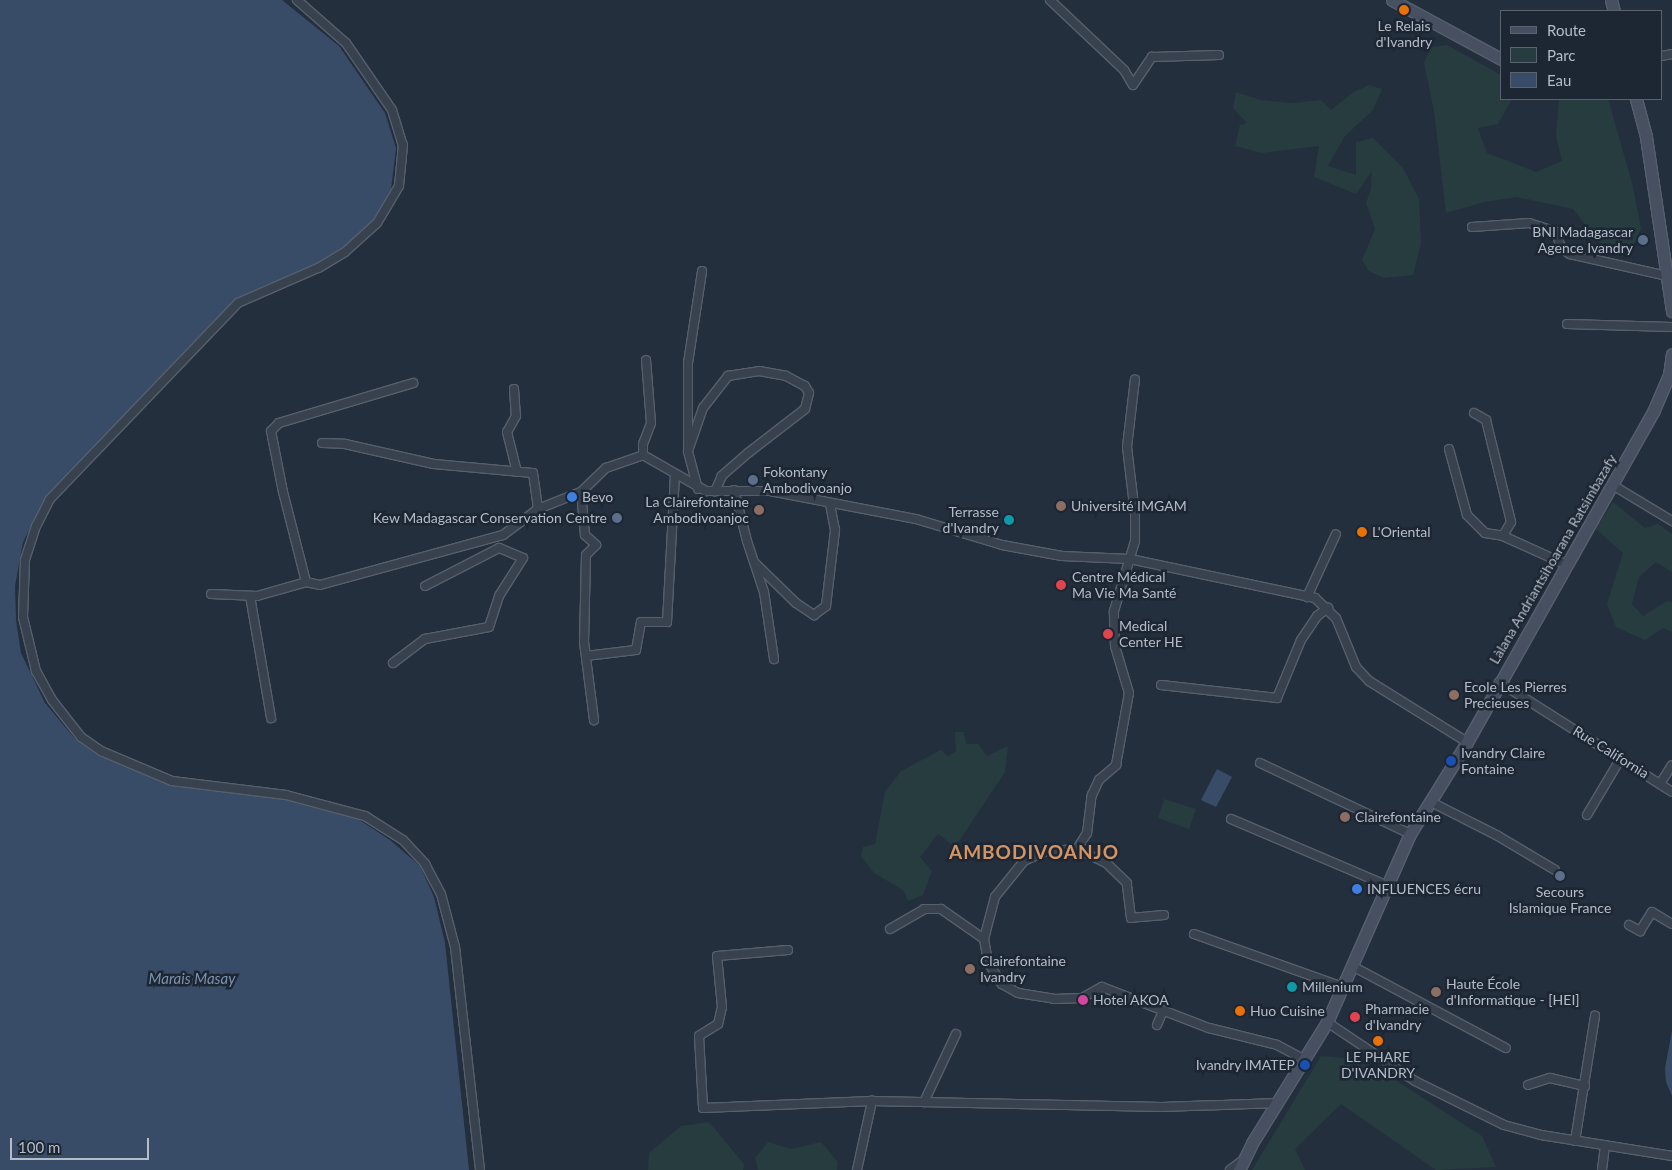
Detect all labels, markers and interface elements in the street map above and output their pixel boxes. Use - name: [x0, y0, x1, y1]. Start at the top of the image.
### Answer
- marker: Le Relais d'Ivandry: [1398, 4, 1410, 16]
- legend: [1500, 10, 1662, 100]
- place label: Le Relais d'Ivandry: [1376, 18, 1432, 50]
- text: Route: [1547, 21, 1586, 39]
- text: Parc: [1547, 46, 1576, 64]
- text: Eau: [1547, 71, 1571, 89]
- place label: BNI Madagascar Agence Ivandry: [1532, 224, 1633, 256]
- marker: BNI Madagascar Agence Ivandry: [1637, 234, 1649, 246]
- street label: Làlana Andriantsihoarana Ratsimbazafy: [1486, 451, 1620, 667]
- place label: Fokontany Ambodivoanjo: [763, 464, 852, 497]
- marker: Fokontany Ambodivoanjo: [747, 474, 759, 486]
- place label: Bevo: [582, 489, 613, 505]
- marker: Bevo: [566, 491, 578, 503]
- place label: La Clairefontaine Ambodivoanjoc: [645, 494, 749, 526]
- place label: Université IMGAM: [1071, 498, 1187, 514]
- marker: Université IMGAM: [1055, 500, 1067, 512]
- marker: La Clairefontaine Ambodivoanjoc: [753, 504, 765, 516]
- place label: Terrasse d'Ivandry: [943, 504, 999, 536]
- place label: Kew Madagascar Conservation Centre: [372, 510, 607, 526]
- marker: Kew Madagascar Conservation Centre: [611, 512, 623, 524]
- marker: Terrasse d'Ivandry: [1003, 514, 1015, 526]
- place label: L'Oriental: [1372, 524, 1431, 540]
- marker: L'Oriental: [1356, 526, 1368, 538]
- place label: Centre Médical Ma Vie Ma Santé: [1072, 569, 1177, 602]
- marker: Centre Médical Ma Vie Ma Santé: [1054, 578, 1068, 592]
- place label: Medical Center HE: [1119, 618, 1183, 650]
- marker: Medical Center HE: [1101, 627, 1115, 641]
- place label: Ecole Les Pierres Precieuses: [1464, 679, 1567, 712]
- marker: Ecole Les Pierres Precieuses: [1448, 689, 1460, 701]
- street label: Rue California: [1570, 722, 1652, 782]
- place label: Ivandry Claire Fontaine: [1461, 745, 1546, 778]
- marker: Ivandry Claire Fontaine: [1445, 755, 1457, 767]
- place label: Clairefontaine: [1355, 809, 1441, 825]
- marker: Clairefontaine: [1339, 811, 1351, 823]
- district label: AMBODIVOANJO: [947, 841, 1121, 863]
- marker: Secours Islamique France: [1554, 870, 1566, 882]
- place label: INFLUENCES écru: [1367, 881, 1481, 897]
- marker: INFLUENCES écru: [1351, 883, 1363, 895]
- place label: Secours Islamique France: [1509, 884, 1611, 916]
- place label: Clairefontaine Ivandry: [980, 953, 1066, 986]
- marker: Clairefontaine Ivandry: [964, 963, 976, 975]
- water label: Marais Masay: [149, 970, 235, 988]
- place label: Haute École d'Informatique - [HEI]: [1446, 976, 1580, 1009]
- place label: Millenium: [1302, 979, 1363, 995]
- marker: Millenium: [1286, 981, 1298, 993]
- marker: Haute École d'Informatique - [HEI]: [1430, 986, 1442, 998]
- place label: Hotel AKOA: [1093, 992, 1169, 1008]
- marker: Hotel AKOA: [1077, 994, 1089, 1006]
- place label: Pharmacie d'Ivandry: [1365, 1001, 1429, 1034]
- place label: Huo Cuisine: [1250, 1003, 1325, 1019]
- marker: Huo Cuisine: [1234, 1005, 1246, 1017]
- marker: Pharmacie d'Ivandry: [1349, 1011, 1361, 1023]
- marker: LE PHARE D'IVANDRY: [1372, 1035, 1384, 1047]
- place label: LE PHARE D'IVANDRY: [1341, 1049, 1415, 1082]
- place label: Ivandry IMATEP: [1196, 1057, 1295, 1073]
- marker: Ivandry IMATEP: [1299, 1059, 1311, 1071]
- scale bar: [12, 1128, 151, 1160]
- text: 100 m: [18, 1138, 60, 1156]

